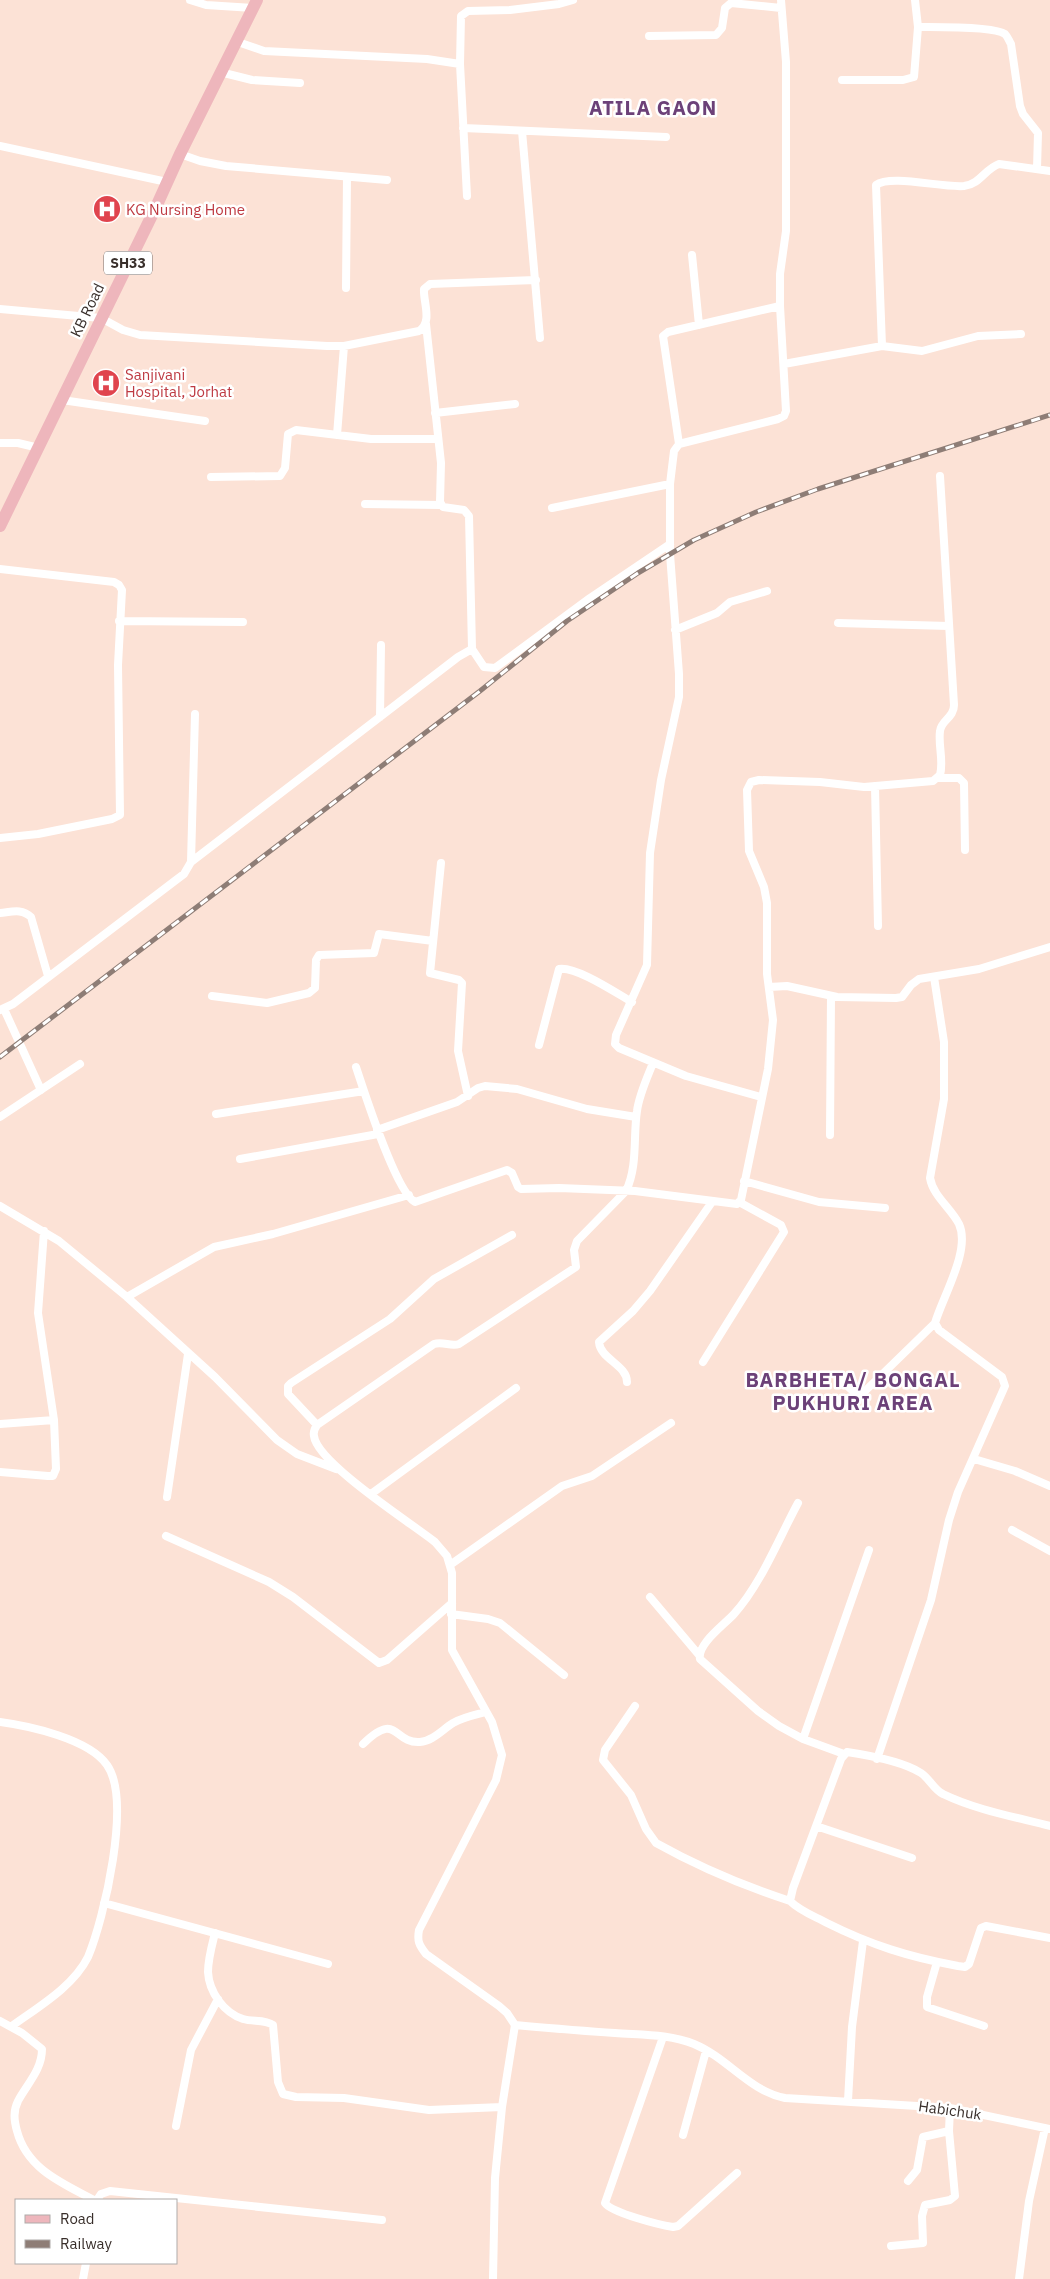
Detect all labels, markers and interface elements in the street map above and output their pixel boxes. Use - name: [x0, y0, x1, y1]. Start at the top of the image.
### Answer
- district label: ATILA GAON: [589, 94, 717, 121]
- hospital icon: KG Nursing Home: [92, 194, 122, 224]
- place label: KG Nursing Home: [126, 200, 245, 219]
- road number: SH33: [104, 252, 152, 274]
- street label: KB Road: [66, 280, 108, 340]
- place label: Sanjivani Hospital, Jorhat: [125, 365, 232, 401]
- hospital icon: Sanjivani Hospital, Jorhat: [91, 368, 121, 398]
- district label: BARBHETA/ BONGAL PUKHURI AREA: [746, 1366, 960, 1416]
- street label: Habichuk: [917, 2096, 983, 2124]
- legend: [15, 2199, 178, 2264]
- text: Road: [60, 2209, 95, 2228]
- text: Railway: [60, 2234, 113, 2253]

